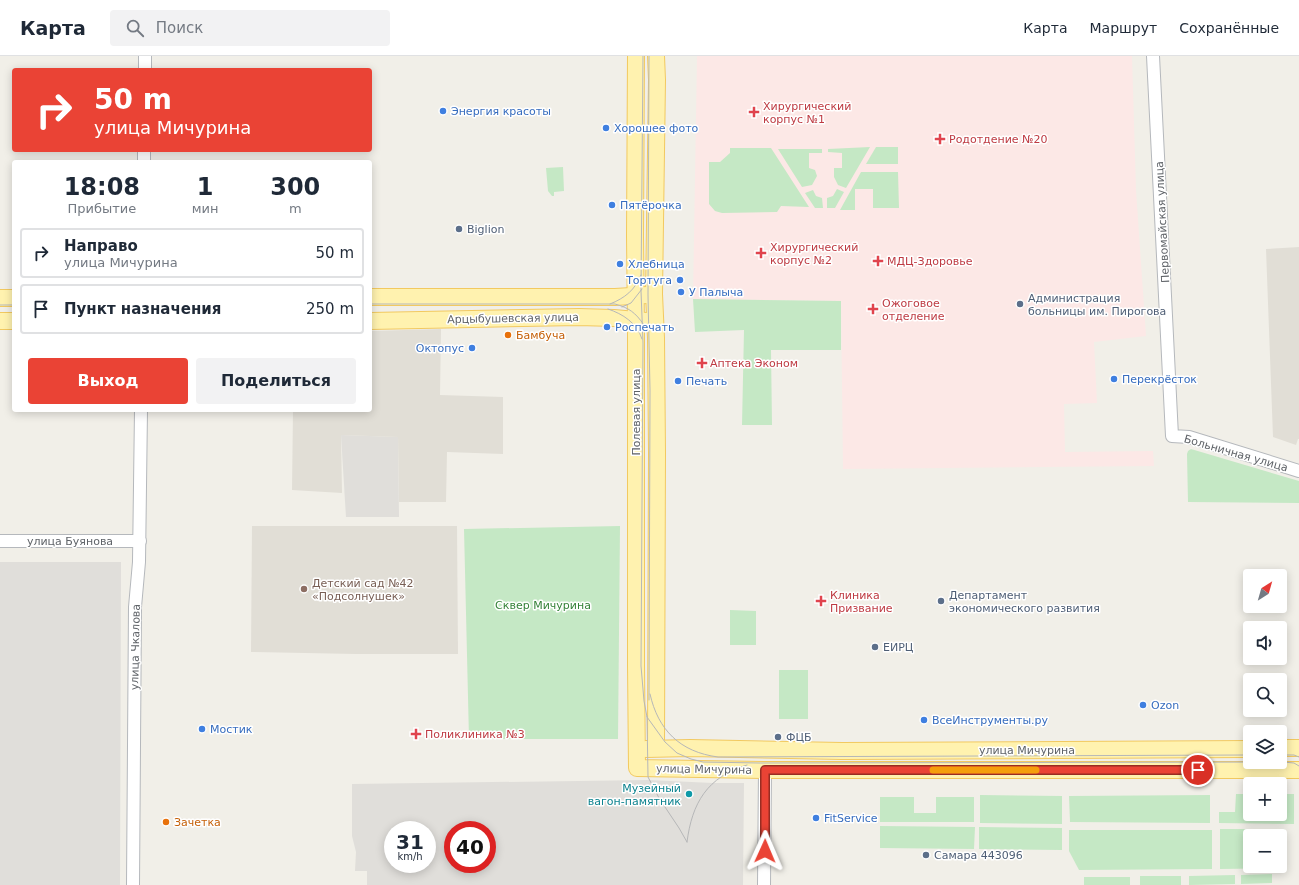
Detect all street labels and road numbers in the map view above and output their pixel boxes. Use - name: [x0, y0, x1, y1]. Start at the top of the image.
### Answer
- street label: Первомайская улица: [1153, 161, 1172, 283]
- street label: Арцыбушевская улица: [447, 311, 579, 326]
- street label: Полевая улица: [630, 368, 643, 456]
- street label: Больничная улица: [1182, 432, 1289, 475]
- street label: улица Буянова: [27, 535, 113, 548]
- street label: улица Чкалова: [128, 604, 143, 690]
- street label: улица Мичурина: [979, 744, 1075, 757]
- street label: улица Мичурина: [656, 762, 752, 777]

